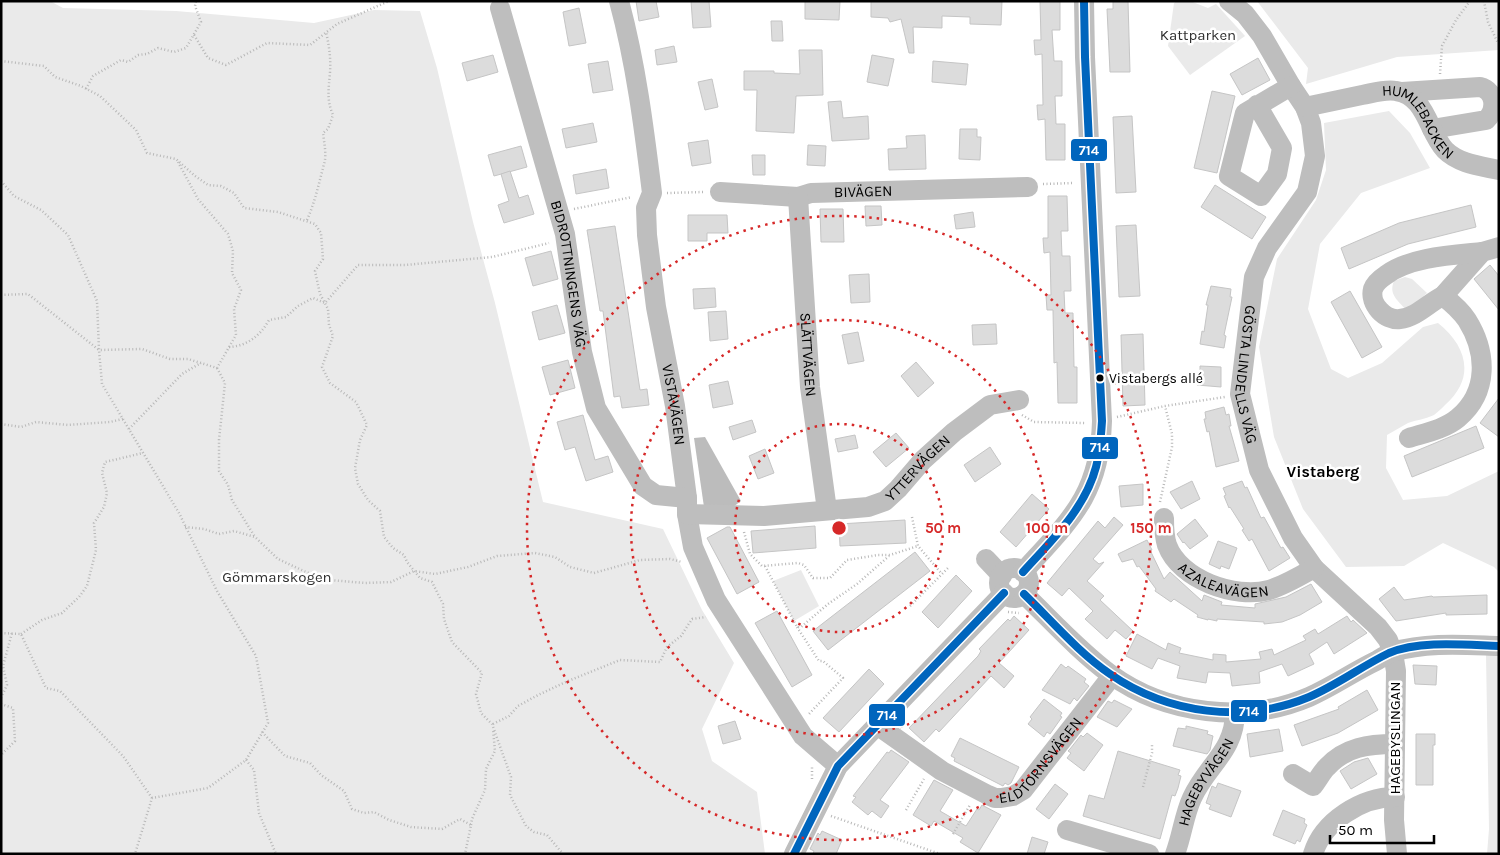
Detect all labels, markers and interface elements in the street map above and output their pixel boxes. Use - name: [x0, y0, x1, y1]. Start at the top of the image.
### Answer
- park label: Kattparken: [1160, 26, 1236, 44]
- street label: HUMLEBACKEN: [1381, 81, 1458, 163]
- line badge: 714: [1070, 138, 1108, 162]
- text: 714: [1079, 142, 1100, 159]
- street label: BIVÄGEN: [834, 182, 893, 201]
- street label: BIDROTTNINGENS VÄG: [547, 198, 590, 349]
- street label: GÖSTA LINDELLS VÄG: [1231, 304, 1261, 446]
- street label: SLÄTTVÄGEN: [796, 312, 820, 398]
- street label: VISTAVÄGEN: [658, 363, 689, 446]
- place label: Vistabergs allé: [1109, 370, 1203, 387]
- marker: Vistabergs allé: [1095, 373, 1105, 383]
- street label: YTTERVÄGEN: [882, 431, 954, 505]
- line badge: 714: [1081, 436, 1119, 460]
- text: 714: [1090, 439, 1111, 456]
- district label: Vistaberg: [1287, 462, 1359, 481]
- centre of rings: [830, 519, 848, 537]
- text: 50 m: [925, 519, 961, 537]
- text: 100 m: [1026, 519, 1068, 537]
- text: 150 m: [1130, 519, 1172, 537]
- street label: AZALEAVÄGEN: [1174, 558, 1270, 601]
- park label: Gömmarskogen: [222, 568, 332, 586]
- street label: HAGEBYSLINGAN: [1386, 682, 1404, 794]
- line badge: 714: [1230, 699, 1268, 723]
- line badge: 714: [868, 703, 906, 727]
- text: 714: [1239, 703, 1260, 720]
- text: 714: [877, 707, 898, 724]
- street label: ELDTORNSVÄGEN: [997, 713, 1086, 807]
- street label: HAGEBYVÄGEN: [1174, 735, 1238, 828]
- scale bar: [1330, 812, 1434, 844]
- text: 50 m: [1338, 821, 1373, 839]

